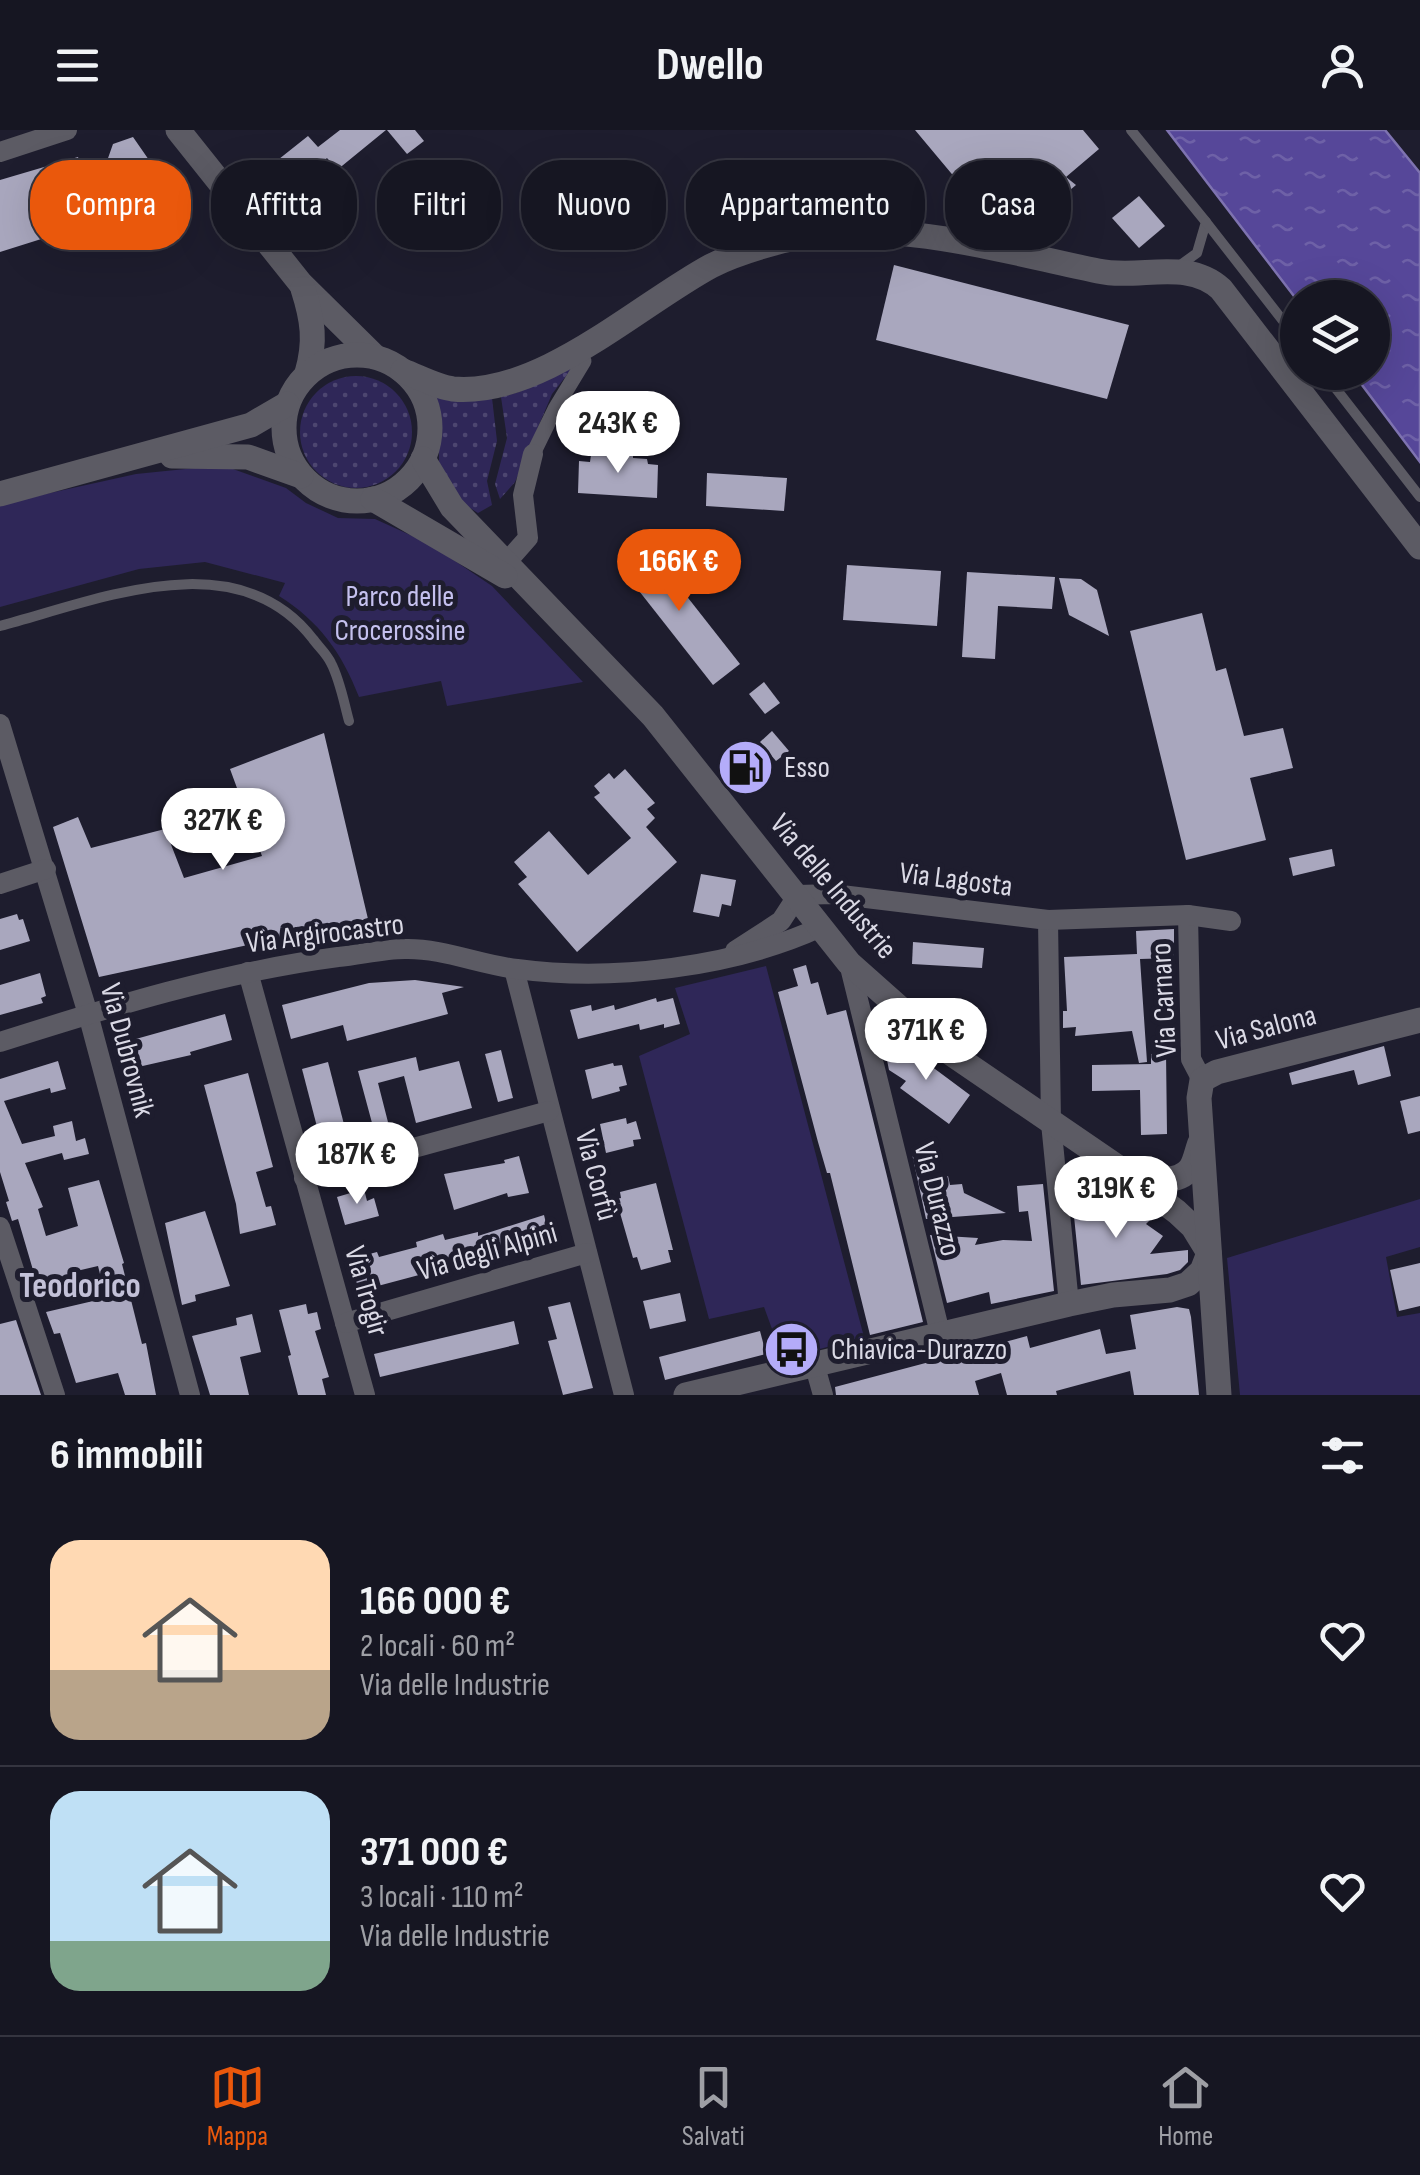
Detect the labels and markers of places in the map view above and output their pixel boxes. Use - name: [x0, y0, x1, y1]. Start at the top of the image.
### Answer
- pin: 243K €: [537, 391, 699, 476]
- pin: 166K €: [598, 529, 760, 614]
- fuel station icon: Esso: [715, 737, 775, 797]
- place label: Esso: [784, 750, 830, 786]
- pin: 327K €: [142, 788, 304, 873]
- pin: 371K €: [845, 998, 1007, 1083]
- pin: 187K €: [276, 1122, 438, 1207]
- pin: 319K €: [1035, 1156, 1197, 1241]
- bus stop icon: Chiavica-Durazzo: [762, 1319, 822, 1379]
- place label: Chiavica-Durazzo: [831, 1332, 1007, 1368]

